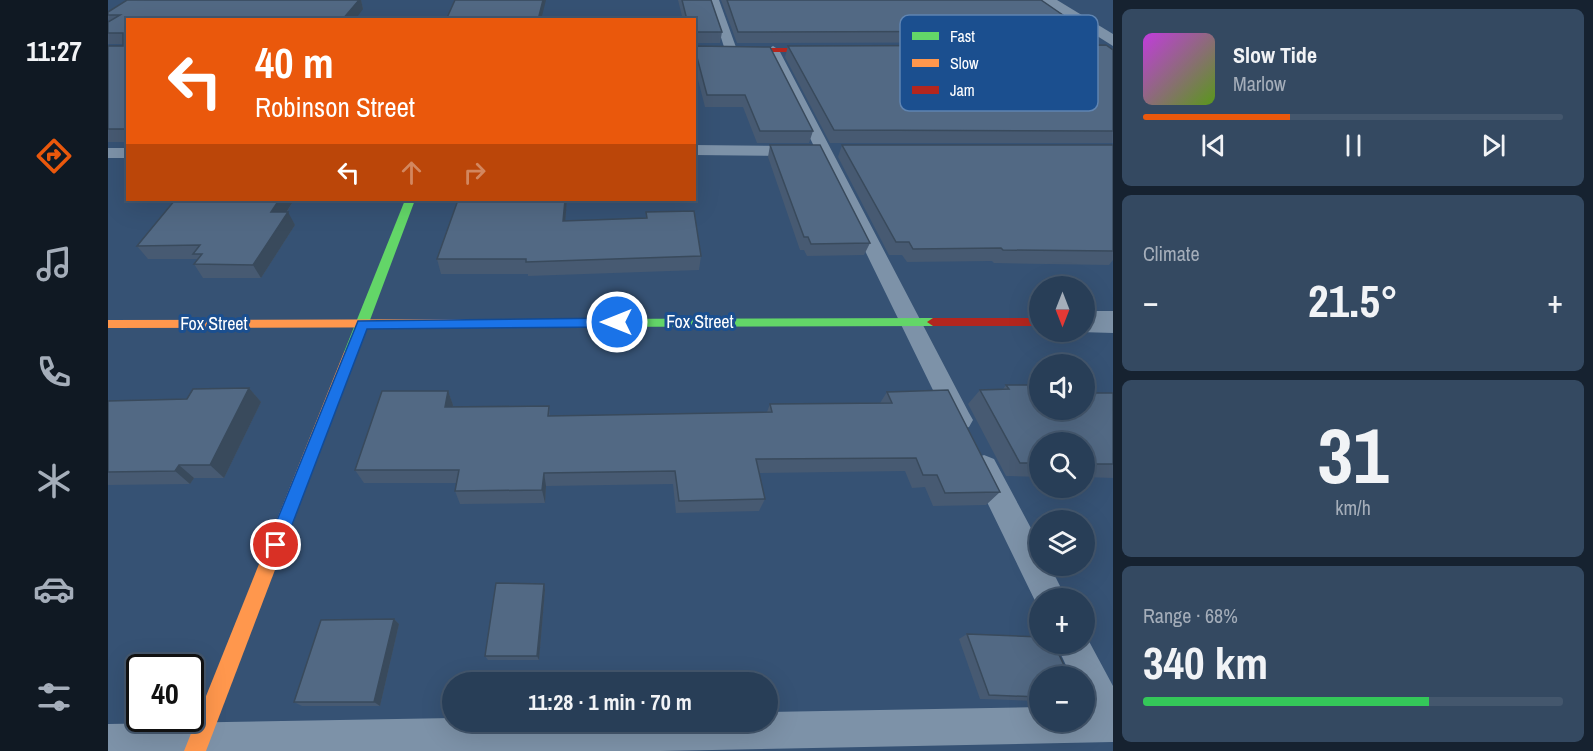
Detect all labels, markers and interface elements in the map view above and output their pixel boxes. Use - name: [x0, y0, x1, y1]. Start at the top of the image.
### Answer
- legend: [900, 15, 1098, 111]
- text: Fast: [950, 25, 975, 47]
- text: 11:27: [26, 33, 82, 69]
- text: 40 m: [255, 35, 334, 91]
- text: Slow Tide: [1233, 40, 1317, 70]
- icon: left: [156, 42, 234, 120]
- text: Slow: [950, 52, 979, 74]
- text: Marlow: [1233, 70, 1286, 97]
- text: Jam: [950, 79, 975, 101]
- text: Robinson Street: [255, 89, 415, 125]
- icon: previous: [1197, 129, 1230, 162]
- icon: pause: [1337, 129, 1370, 162]
- icon: next: [1477, 129, 1510, 162]
- icon: directions: [33, 135, 75, 177]
- icon: left: [332, 156, 365, 189]
- icon: ahead: [395, 156, 428, 189]
- icon: right: [458, 156, 491, 189]
- text: Climate: [1143, 240, 1200, 267]
- icon: music: [33, 243, 75, 285]
- text: 21.5°: [1308, 270, 1398, 331]
- north arrow: [1029, 276, 1095, 342]
- map controls: [1029, 276, 1095, 732]
- text: −: [1143, 279, 1159, 323]
- text: +: [1547, 279, 1563, 323]
- position arrow: [585, 290, 649, 354]
- street label: Fox Street: [666, 309, 734, 334]
- street label: Fox Street: [180, 311, 248, 336]
- icon: phone: [33, 351, 75, 393]
- button: sound: [1029, 354, 1095, 420]
- text: 31: [1317, 402, 1389, 507]
- button: search: [1029, 432, 1095, 498]
- icon: climate: [33, 460, 75, 502]
- text: km/h: [1335, 494, 1371, 521]
- button: layers: [1029, 510, 1095, 576]
- pin: [250, 519, 301, 570]
- icon: arrive: [259, 528, 292, 561]
- icon: car: [33, 568, 75, 610]
- button: +: [1029, 588, 1095, 654]
- text: Range · 68%: [1143, 602, 1238, 629]
- text: 340 km: [1143, 632, 1268, 693]
- speed limit sign: 40: [126, 654, 204, 732]
- button: −: [1029, 666, 1095, 732]
- icon: filters: [33, 676, 75, 718]
- text: 11:28 · 1 min · 70 m: [528, 687, 692, 717]

